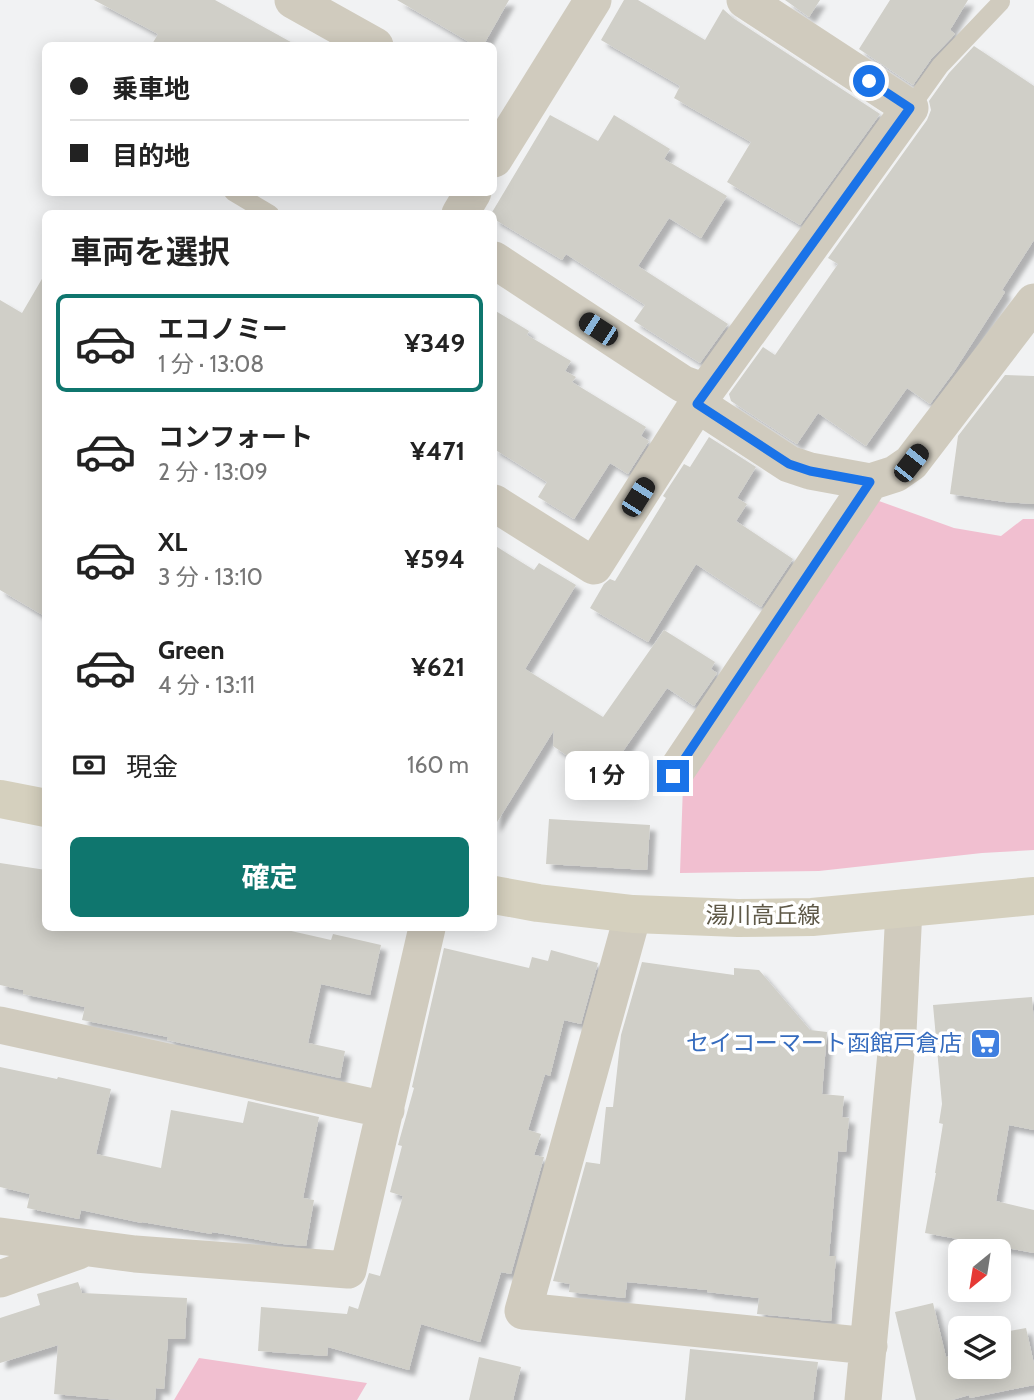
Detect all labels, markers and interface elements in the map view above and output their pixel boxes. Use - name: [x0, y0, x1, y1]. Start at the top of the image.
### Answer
- route start: [853, 65, 885, 97]
- text: 乗車地: [112, 73, 190, 105]
- text: 目的地: [112, 140, 190, 172]
- text: 車両を選択: [70, 232, 230, 271]
- car: [575, 309, 622, 349]
- icon: car: [74, 312, 137, 375]
- text: エコノミー: [158, 313, 288, 345]
- text: ¥349: [405, 327, 465, 359]
- text: 1 分 · 13:08: [158, 350, 264, 378]
- icon: car: [74, 420, 137, 483]
- text: コンフォート: [158, 421, 313, 453]
- text: ¥471: [410, 435, 465, 467]
- car: [890, 440, 933, 486]
- text: 2 分 · 13:09: [158, 458, 268, 486]
- car: [618, 474, 659, 520]
- text: XL: [158, 526, 187, 558]
- icon: car: [74, 528, 137, 591]
- text: ¥594: [405, 543, 465, 575]
- text: 3 分 · 13:10: [158, 563, 263, 591]
- text: Green: [158, 634, 225, 666]
- icon: car: [74, 636, 137, 699]
- text: ¥621: [411, 651, 465, 683]
- text: 4 分 · 13:11: [158, 671, 255, 699]
- icon: cash: [70, 746, 108, 784]
- text: 現金: [126, 751, 178, 783]
- text: 160 m: [407, 751, 469, 779]
- callout: 1 分: [564, 752, 648, 800]
- route end: [657, 760, 689, 792]
- text: 1 分: [589, 761, 625, 789]
- button: 確定: [70, 837, 469, 917]
- street label: 湯川高丘線: [706, 901, 821, 929]
- supermarket icon: セイコーマート函館戸倉店: [968, 1026, 1002, 1060]
- place label: セイコーマート函館戸倉店: [686, 1029, 962, 1057]
- north arrow: [948, 1239, 1012, 1302]
- map controls: [948, 1239, 1011, 1379]
- button: layers: [948, 1316, 1011, 1379]

